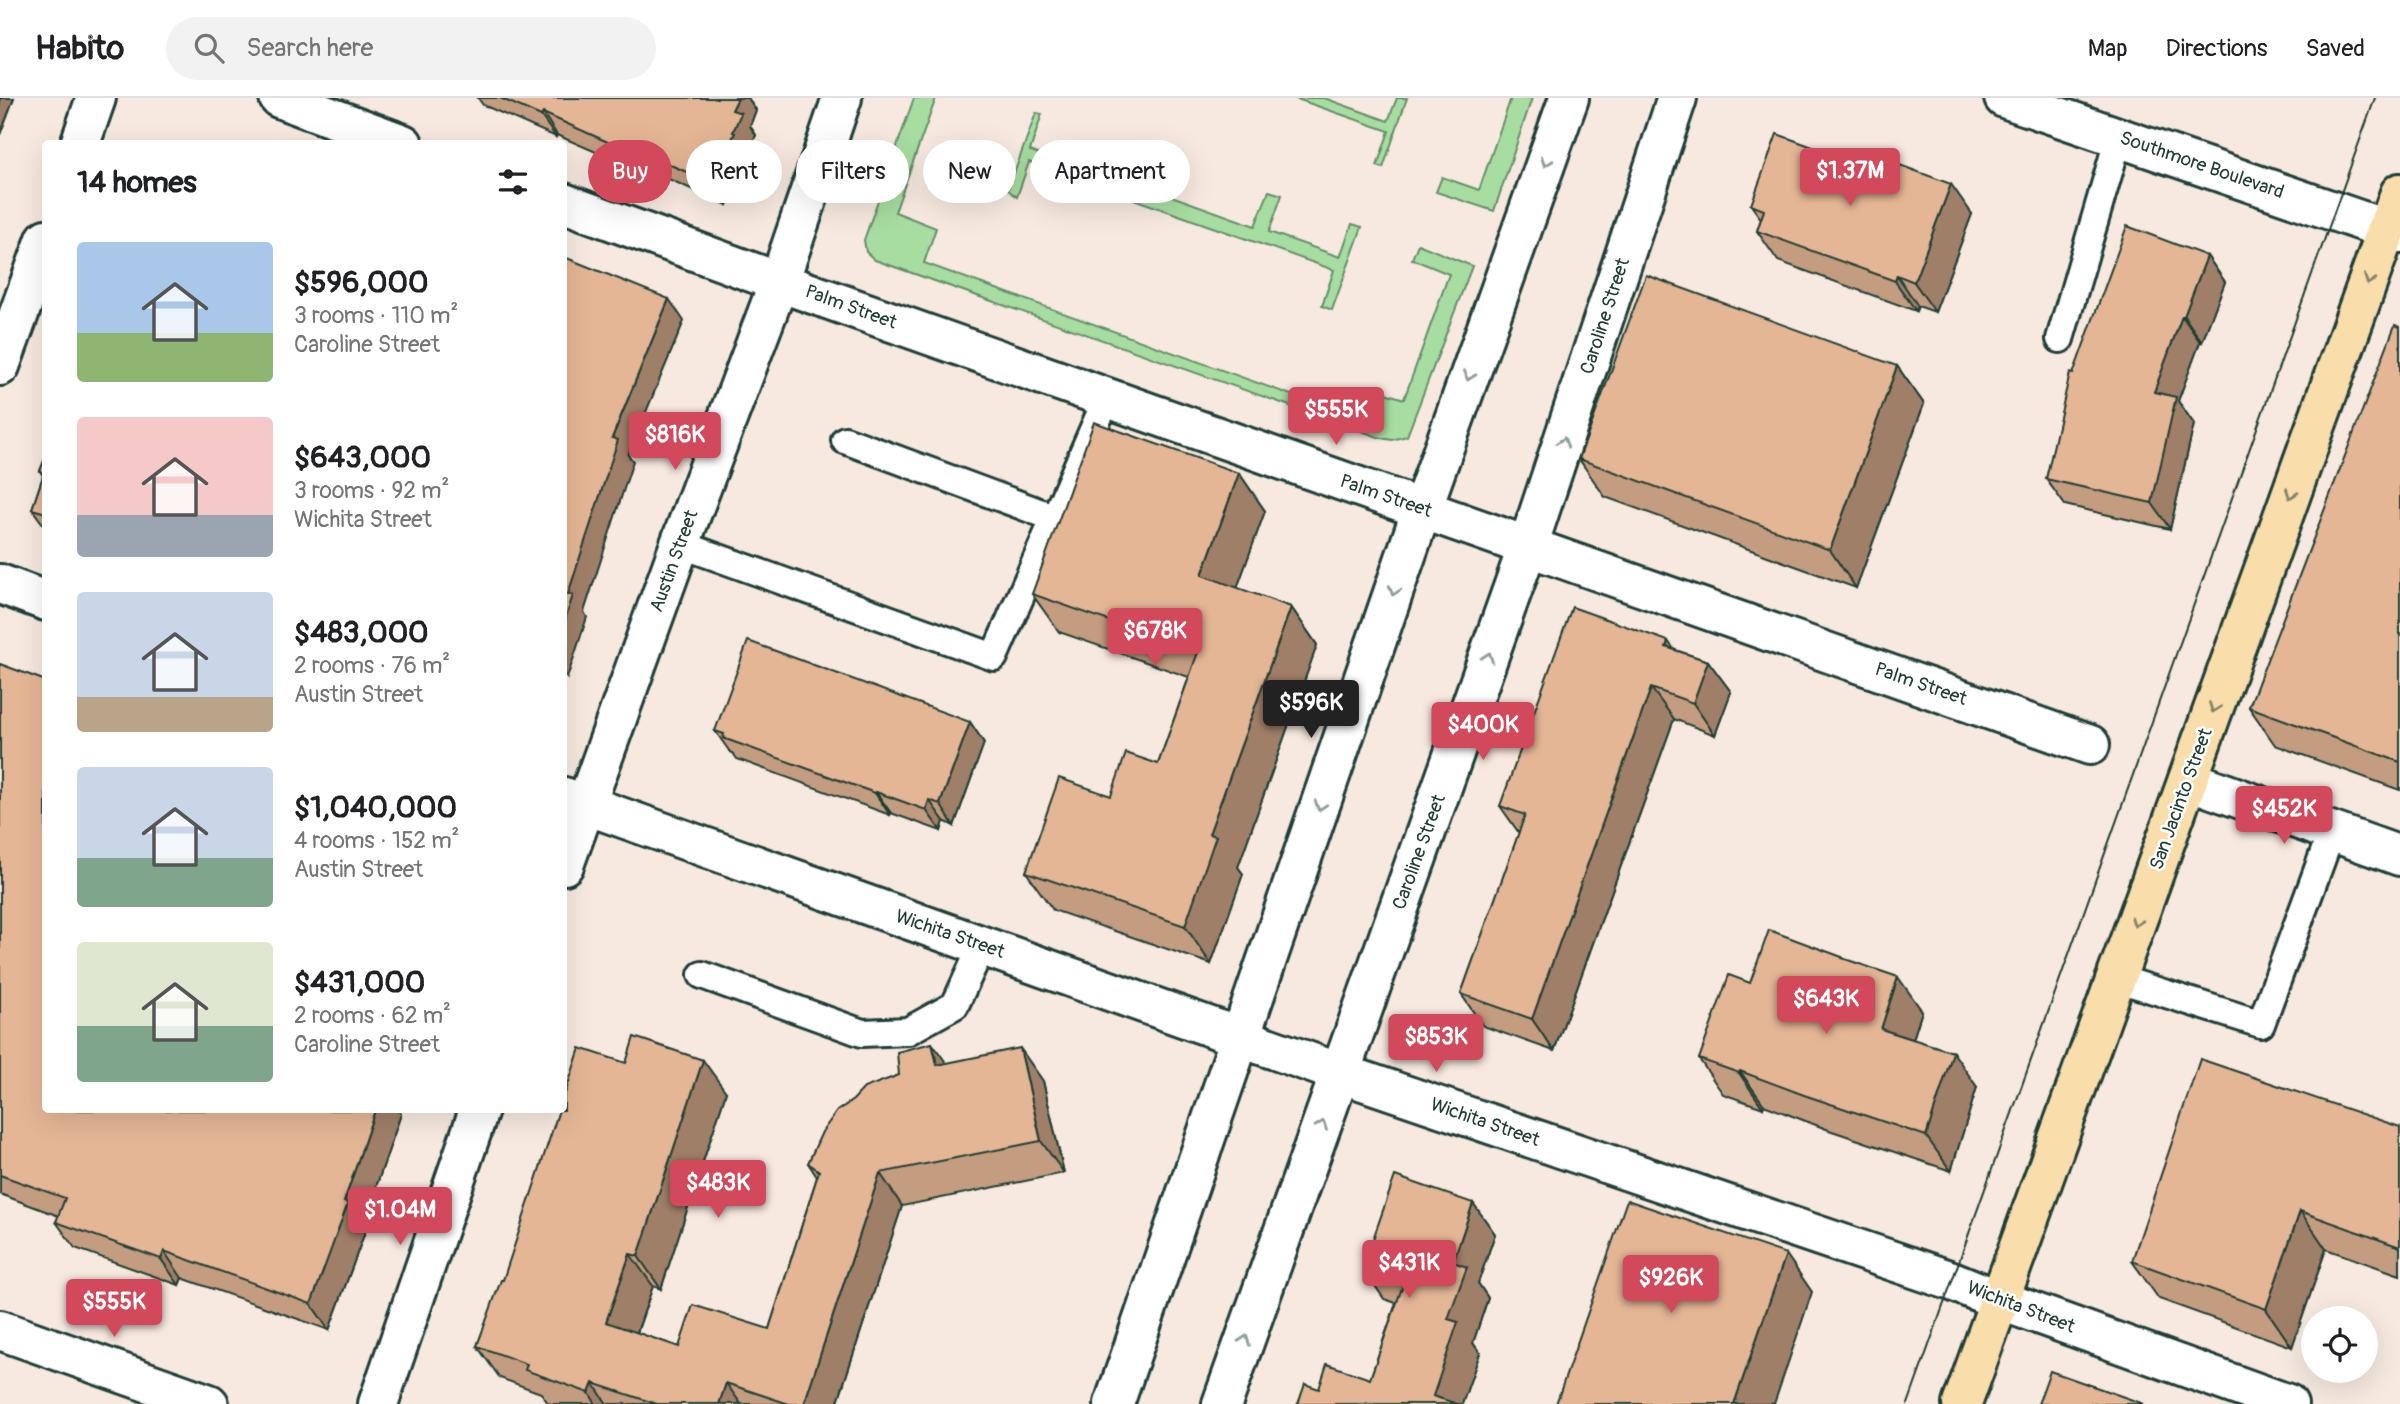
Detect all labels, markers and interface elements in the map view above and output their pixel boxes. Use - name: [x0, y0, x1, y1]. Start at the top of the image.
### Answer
- search box: [166, 17, 656, 80]
- text: Habito: [35, 28, 124, 69]
- icon: search: [190, 29, 228, 67]
- text: Search here: [246, 32, 373, 64]
- text: Map: [2088, 34, 2128, 63]
- text: Directions: [2166, 34, 2267, 63]
- text: Saved: [2305, 34, 2365, 63]
- street label: Southmore Boulevard: [2117, 126, 2287, 204]
- chip: Buy: [588, 140, 672, 203]
- chip: Rent: [686, 140, 782, 203]
- chip: Filters: [796, 140, 909, 203]
- chip: New: [923, 140, 1016, 203]
- chip: Apartment: [1030, 140, 1190, 203]
- pin: $1.37M: [1793, 148, 1907, 208]
- one-way arrow: [1540, 156, 1554, 168]
- text: $1.37M: [1816, 156, 1884, 185]
- icon: filters: [494, 163, 532, 201]
- text: 14 homes: [77, 164, 197, 201]
- street label: Caroline Street: [1575, 255, 1635, 377]
- text: $596,000: [294, 264, 429, 301]
- icon: home: [133, 270, 217, 354]
- one-way arrow: [2363, 274, 2377, 286]
- street label: Palm Street: [802, 279, 900, 335]
- text: 3 rooms · 110 m²: [294, 301, 458, 330]
- text: Caroline Street: [294, 330, 440, 359]
- one-way arrow: [1463, 370, 1477, 382]
- pin: $555K: [1287, 388, 1385, 447]
- text: $555K: [1304, 395, 1368, 424]
- pin: $816K: [626, 412, 724, 472]
- text: $816K: [645, 420, 705, 449]
- one-way arrow: [1554, 437, 1569, 449]
- text: $643,000: [294, 439, 431, 476]
- icon: home: [133, 445, 217, 529]
- street label: Palm Street: [1337, 469, 1435, 523]
- text: 3 rooms · 92 m²: [294, 476, 449, 505]
- one-way arrow: [2286, 487, 2300, 499]
- text: Wichita Street: [294, 505, 432, 534]
- street label: Austin Street: [644, 506, 704, 615]
- one-way arrow: [1388, 585, 1402, 597]
- pin: $678K: [1106, 608, 1204, 668]
- text: $483,000: [294, 614, 429, 651]
- text: $678K: [1123, 616, 1187, 645]
- icon: home: [133, 620, 217, 704]
- text: 2 rooms · 76 m²: [294, 651, 450, 680]
- one-way arrow: [1480, 652, 1494, 664]
- street label: Palm Street: [1872, 657, 1970, 711]
- text: Austin Street: [294, 680, 423, 709]
- pin: $596K: [1262, 680, 1360, 740]
- text: $596K: [1279, 688, 1343, 717]
- pin: $400K: [1434, 702, 1532, 762]
- one-way arrow: [2208, 702, 2222, 714]
- text: $400K: [1447, 710, 1519, 739]
- street label: San Jacinto Street: [2144, 725, 2218, 873]
- pin: $452K: [2235, 786, 2333, 846]
- text: $1,040,000: [294, 789, 457, 826]
- street label: Caroline Street: [1387, 791, 1451, 913]
- text: $452K: [2252, 794, 2317, 823]
- icon: home: [133, 795, 217, 879]
- one-way arrow: [1314, 800, 1328, 812]
- text: 4 rooms · 152 m²: [294, 826, 460, 855]
- text: Austin Street: [294, 855, 423, 884]
- street label: Wichita Street: [892, 904, 1008, 964]
- one-way arrow: [2131, 915, 2145, 927]
- text: $431,000: [294, 964, 425, 1001]
- icon: home: [133, 970, 217, 1054]
- pin: $643K: [1777, 976, 1875, 1036]
- text: $643K: [1793, 984, 1859, 1013]
- text: 2 rooms · 62 m²: [294, 1001, 451, 1030]
- pin: $853K: [1387, 1014, 1485, 1074]
- text: $853K: [1404, 1022, 1468, 1051]
- text: Caroline Street: [294, 1030, 440, 1059]
- street label: Wichita Street: [1427, 1092, 1543, 1152]
- one-way arrow: [1313, 1120, 1327, 1132]
- pin: $483K: [669, 1160, 767, 1220]
- text: $483K: [686, 1168, 750, 1197]
- pin: $1.04M: [343, 1188, 457, 1247]
- text: $1.04M: [364, 1195, 436, 1224]
- pin: $431K: [1360, 1240, 1458, 1300]
- text: $431K: [1378, 1248, 1440, 1277]
- pin: $926K: [1622, 1256, 1720, 1315]
- text: $926K: [1639, 1263, 1703, 1292]
- street label: Wichita Street: [1964, 1275, 2079, 1339]
- pin: $555K: [65, 1280, 163, 1339]
- text: $555K: [82, 1287, 146, 1316]
- map controls: [2301, 1306, 2378, 1383]
- button: locate: [2301, 1306, 2378, 1383]
- one-way arrow: [1237, 1334, 1251, 1346]

